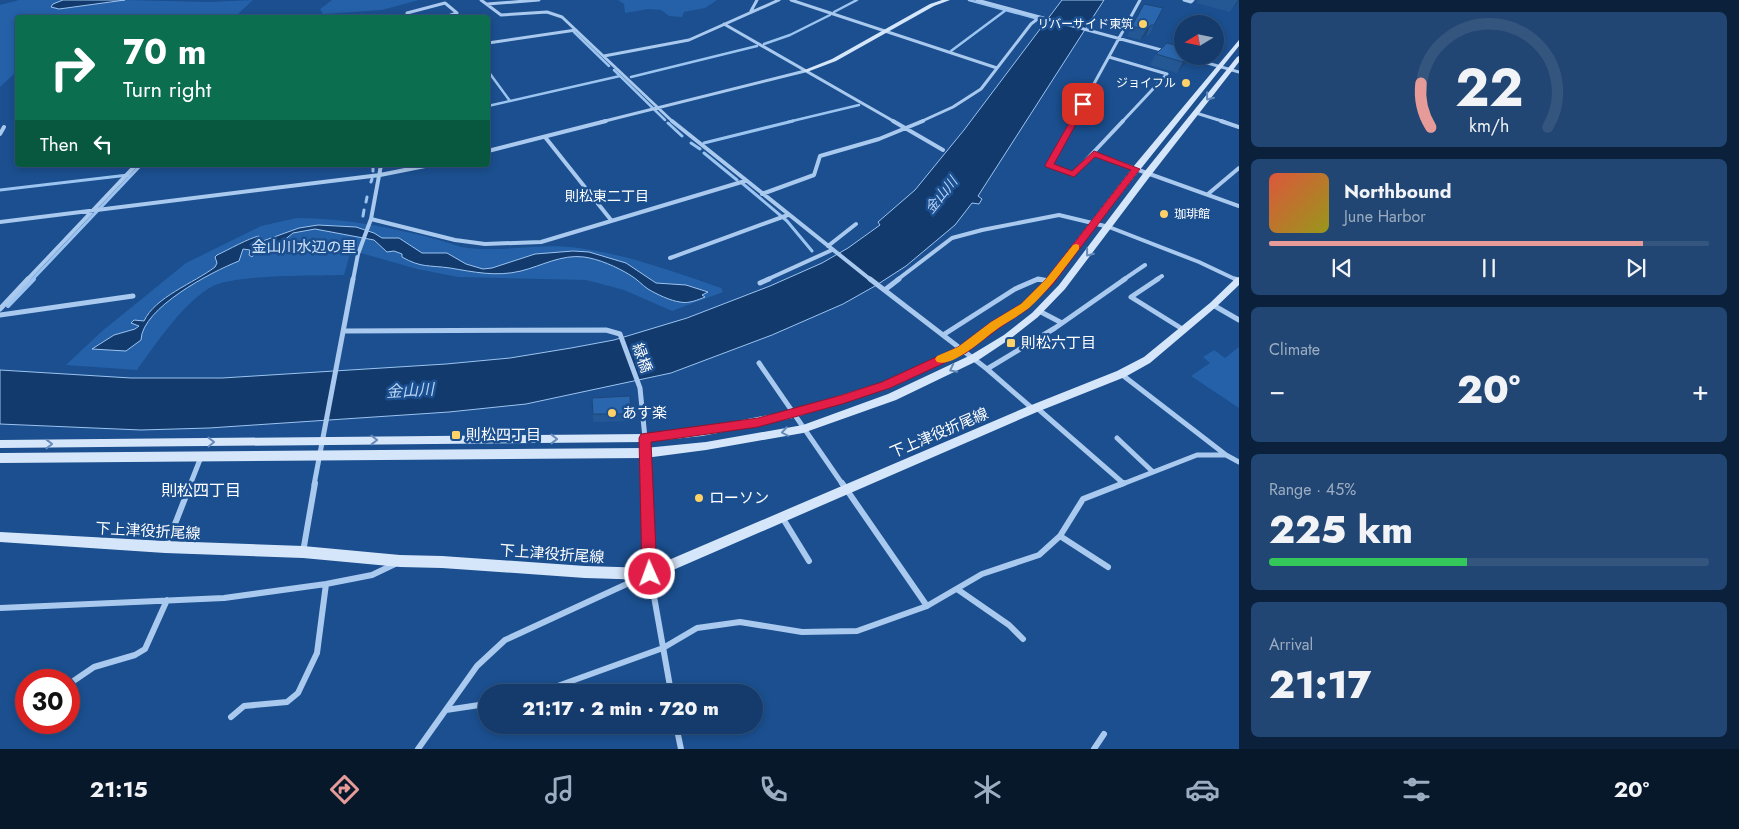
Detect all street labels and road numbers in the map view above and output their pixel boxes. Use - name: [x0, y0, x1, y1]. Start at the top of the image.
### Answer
- street label: 緑橋: [627, 340, 657, 376]
- street label: 下上津役折尾線: [886, 402, 992, 464]
- street label: 下上津役折尾線: [95, 517, 201, 545]
- street label: 下上津役折尾線: [499, 539, 605, 569]

